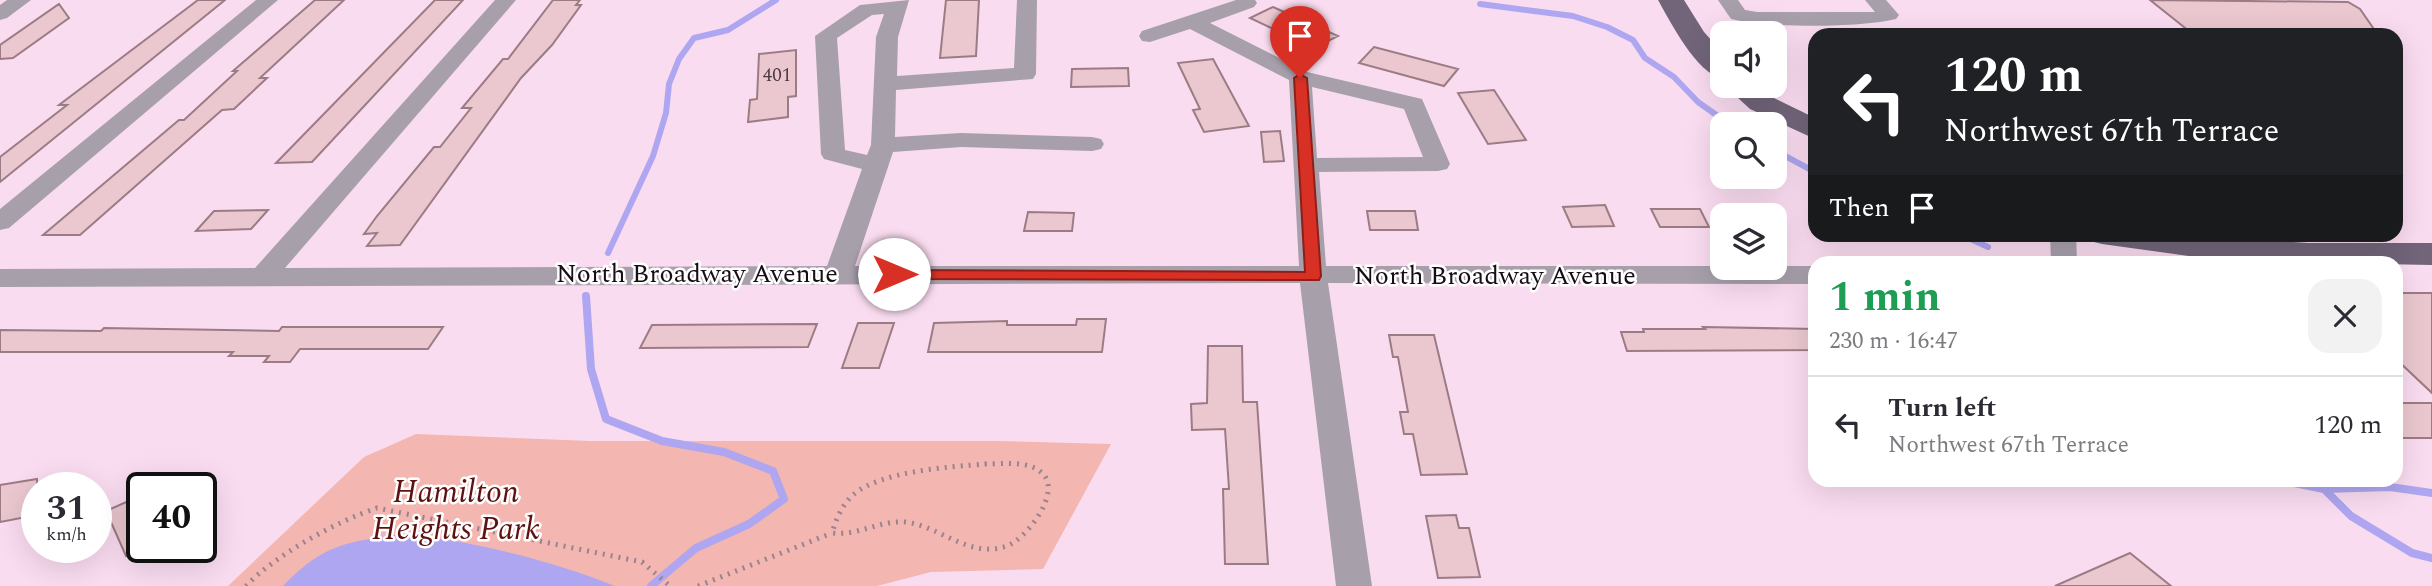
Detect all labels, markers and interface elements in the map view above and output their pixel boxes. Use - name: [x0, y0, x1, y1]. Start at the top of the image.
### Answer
- pin: [1270, 6, 1330, 78]
- icon: arrive: [1281, 17, 1319, 55]
- map controls: [1710, 21, 1787, 280]
- button: sound: [1710, 21, 1787, 98]
- text: 120 m: [1944, 39, 2083, 114]
- icon: left: [1829, 56, 1920, 147]
- house number: 401: [763, 61, 791, 90]
- text: Northwest 67th Terrace: [1944, 107, 2279, 156]
- button: search: [1710, 112, 1787, 189]
- text: Then: [1829, 188, 1889, 228]
- icon: arrive: [1903, 189, 1941, 227]
- button: layers: [1710, 203, 1787, 280]
- position arrow: [857, 237, 931, 311]
- street label: North Broadway Avenue: [556, 254, 838, 294]
- street label: North Broadway Avenue: [1354, 256, 1636, 296]
- text: 1 min: [1829, 266, 1941, 329]
- button: close: [2308, 279, 2382, 353]
- text: 230 m · 16:47: [1829, 324, 1958, 359]
- text: Turn left: [1888, 388, 1996, 428]
- text: 120 m: [2314, 405, 2382, 445]
- icon: left: [1829, 406, 1867, 444]
- text: Northwest 67th Terrace: [1888, 428, 2129, 463]
- park label: Hamilton Heights Park: [372, 468, 540, 554]
- speed limit sign: 40: [126, 472, 217, 563]
- text: 31: [47, 482, 86, 535]
- text: km/h: [46, 521, 87, 548]

